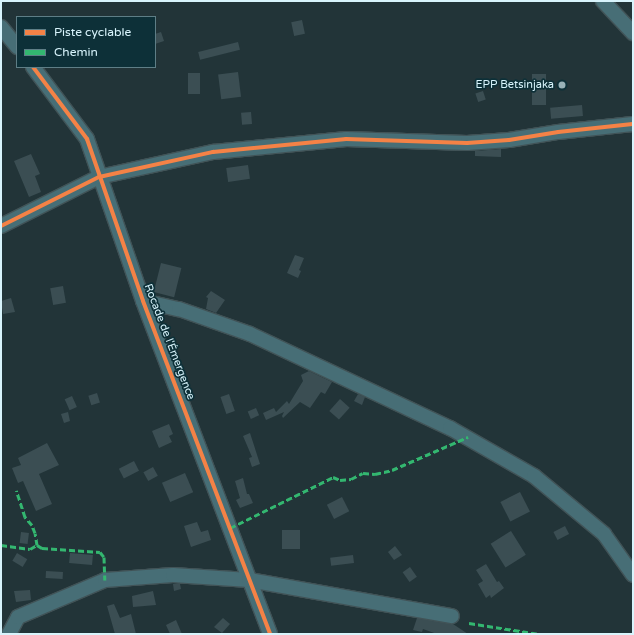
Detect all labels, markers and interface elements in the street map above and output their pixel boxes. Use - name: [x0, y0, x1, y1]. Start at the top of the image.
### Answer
- legend: [16, 16, 156, 68]
- text: Piste cyclable: [54, 25, 131, 39]
- text: Chemin: [54, 45, 98, 59]
- place label: EPP Betsinjaka: [476, 78, 554, 92]
- marker: EPP Betsinjaka: [557, 80, 567, 90]
- street label: Rocade de l'Émergence: [141, 282, 197, 402]

